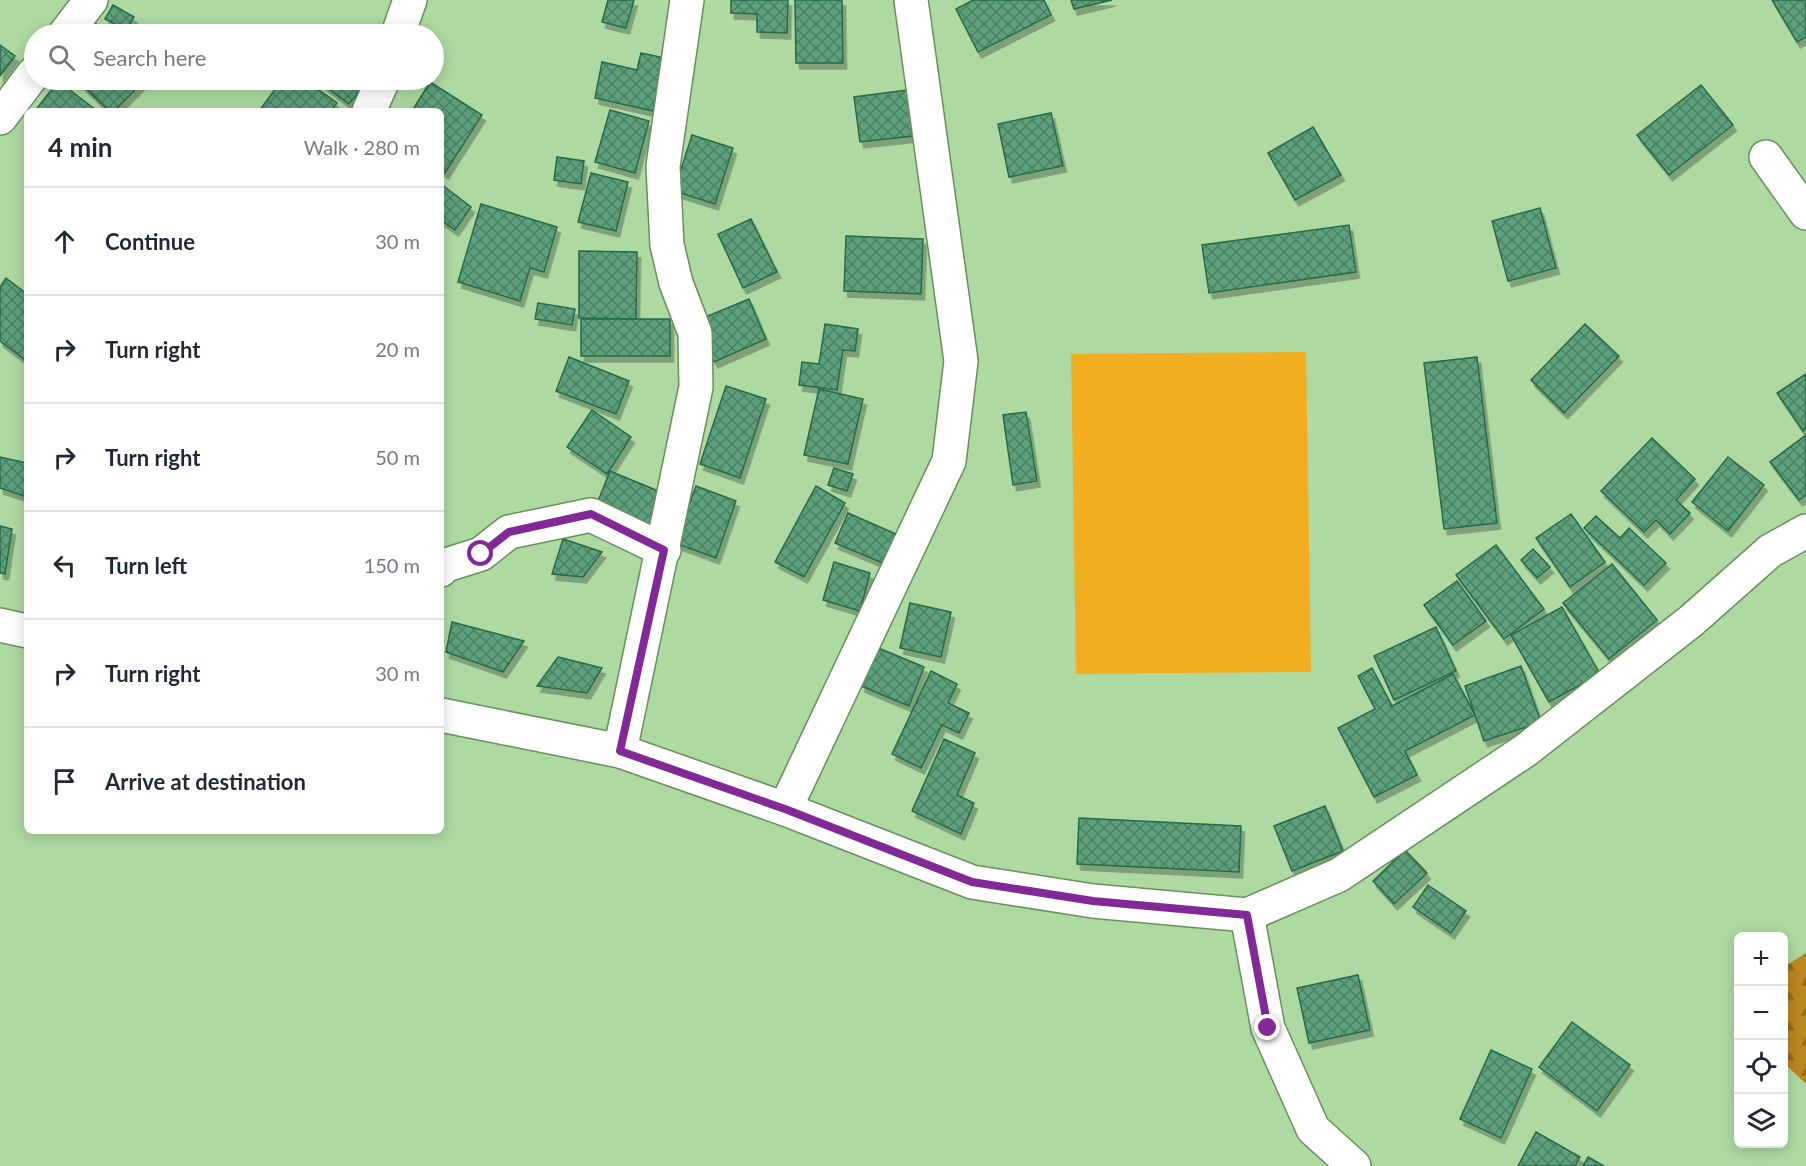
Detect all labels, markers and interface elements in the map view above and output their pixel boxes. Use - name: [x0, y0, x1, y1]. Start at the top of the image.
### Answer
- search box: [24, 24, 444, 90]
- icon: search: [45, 41, 78, 74]
- text: Search here: [93, 44, 206, 71]
- text: 4 min: [48, 131, 112, 163]
- text: Walk · 280 m: [304, 135, 420, 159]
- icon: ahead: [48, 225, 81, 258]
- text: Continue: [105, 228, 195, 255]
- text: 30 m: [375, 229, 420, 253]
- icon: right: [48, 333, 81, 366]
- text: Turn right: [105, 336, 200, 363]
- text: 20 m: [375, 337, 420, 361]
- icon: right: [48, 441, 81, 474]
- text: Turn right: [105, 444, 200, 471]
- text: 50 m: [375, 445, 420, 469]
- route start: [467, 540, 493, 566]
- icon: left: [48, 549, 81, 582]
- text: Turn left: [105, 552, 187, 579]
- text: 150 m: [364, 553, 420, 577]
- icon: right: [48, 657, 81, 690]
- text: Turn right: [105, 660, 200, 687]
- text: 30 m: [375, 661, 420, 685]
- icon: arrive: [48, 765, 81, 798]
- text: Arrive at destination: [105, 768, 306, 795]
- map controls: [1734, 932, 1788, 1148]
- button: +: [1734, 932, 1788, 986]
- button: −: [1734, 986, 1788, 1040]
- route end: [1254, 1014, 1280, 1040]
- button: locate: [1734, 1040, 1788, 1094]
- button: layers: [1734, 1094, 1788, 1148]

